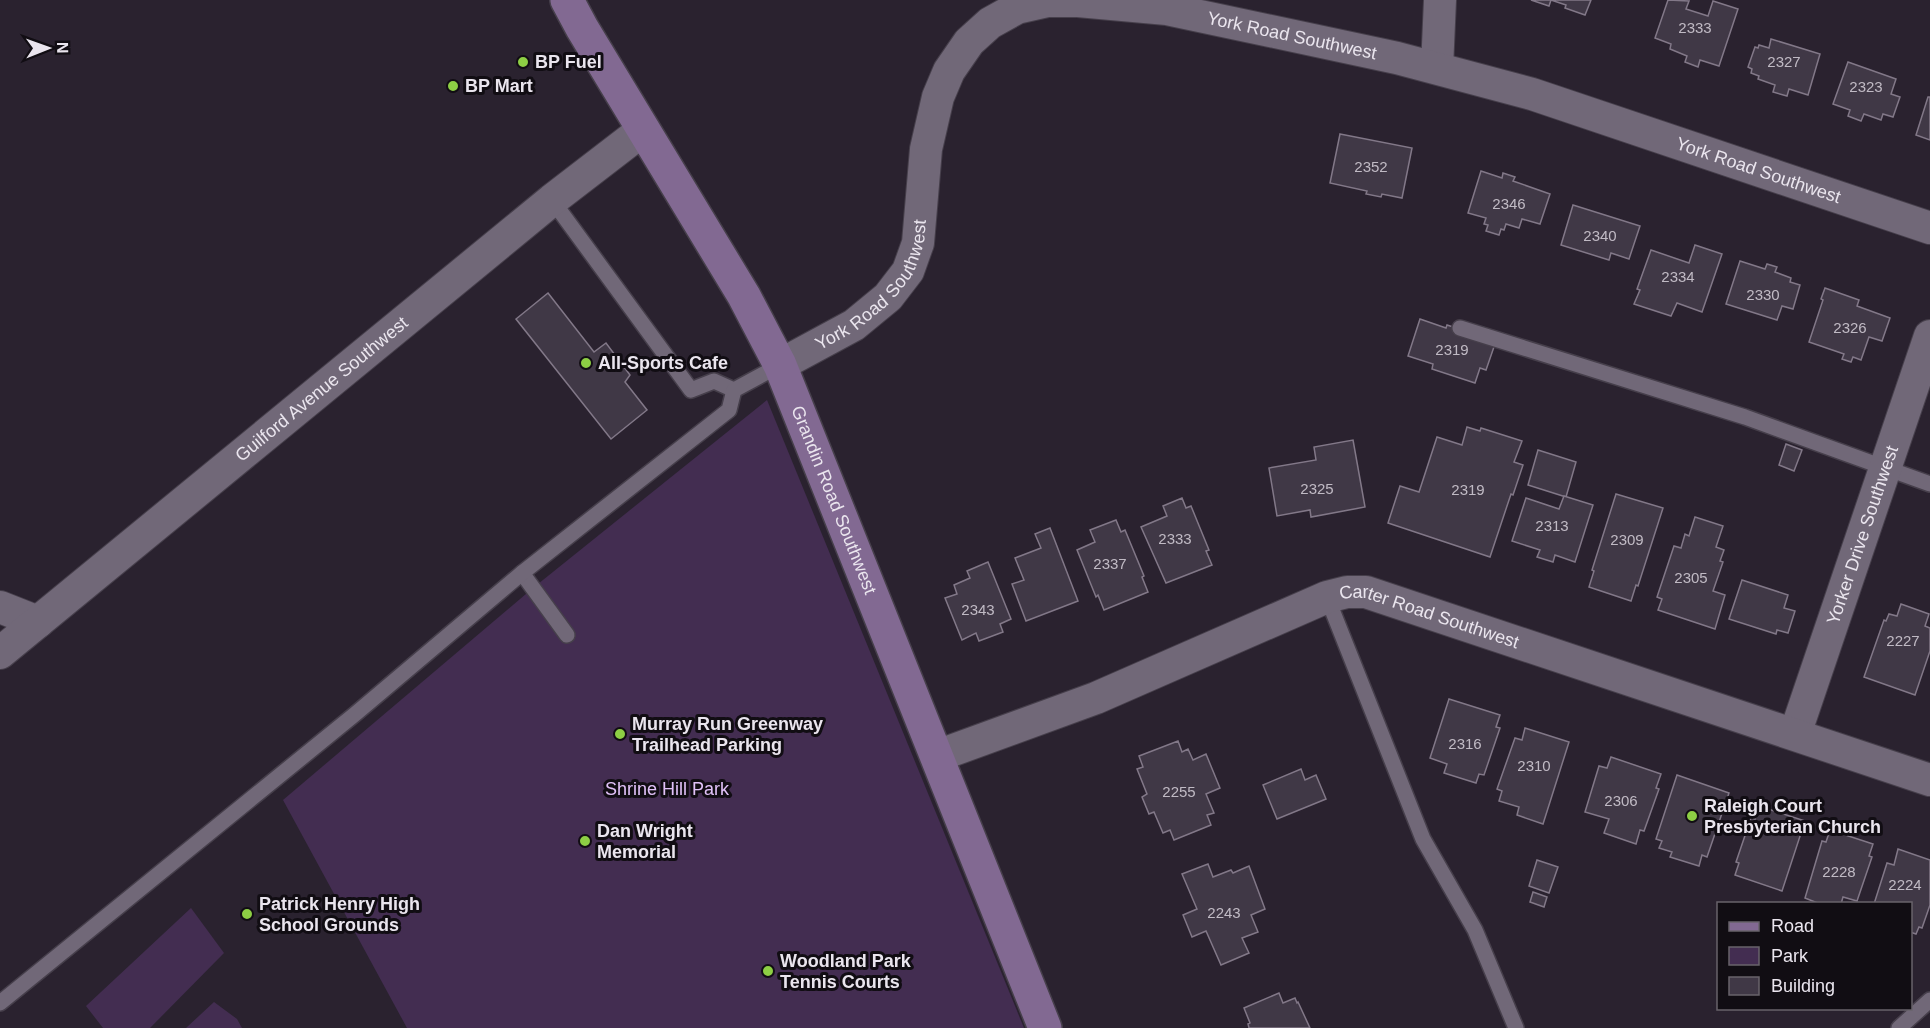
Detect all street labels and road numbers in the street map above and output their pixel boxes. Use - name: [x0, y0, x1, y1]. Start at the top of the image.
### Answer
- street label: York Road Southwest: [1206, 8, 1378, 63]
- street label: York Road Southwest: [1673, 133, 1843, 207]
- street label: York Road Southwest: [812, 219, 930, 354]
- street label: Guilford Avenue Southwest: [231, 313, 412, 466]
- street label: Grandin Road Southwest: [787, 403, 881, 597]
- street label: Yorker Drive Southwest: [1823, 443, 1902, 627]
- street label: Carter Road Southwest: [1337, 581, 1522, 652]

